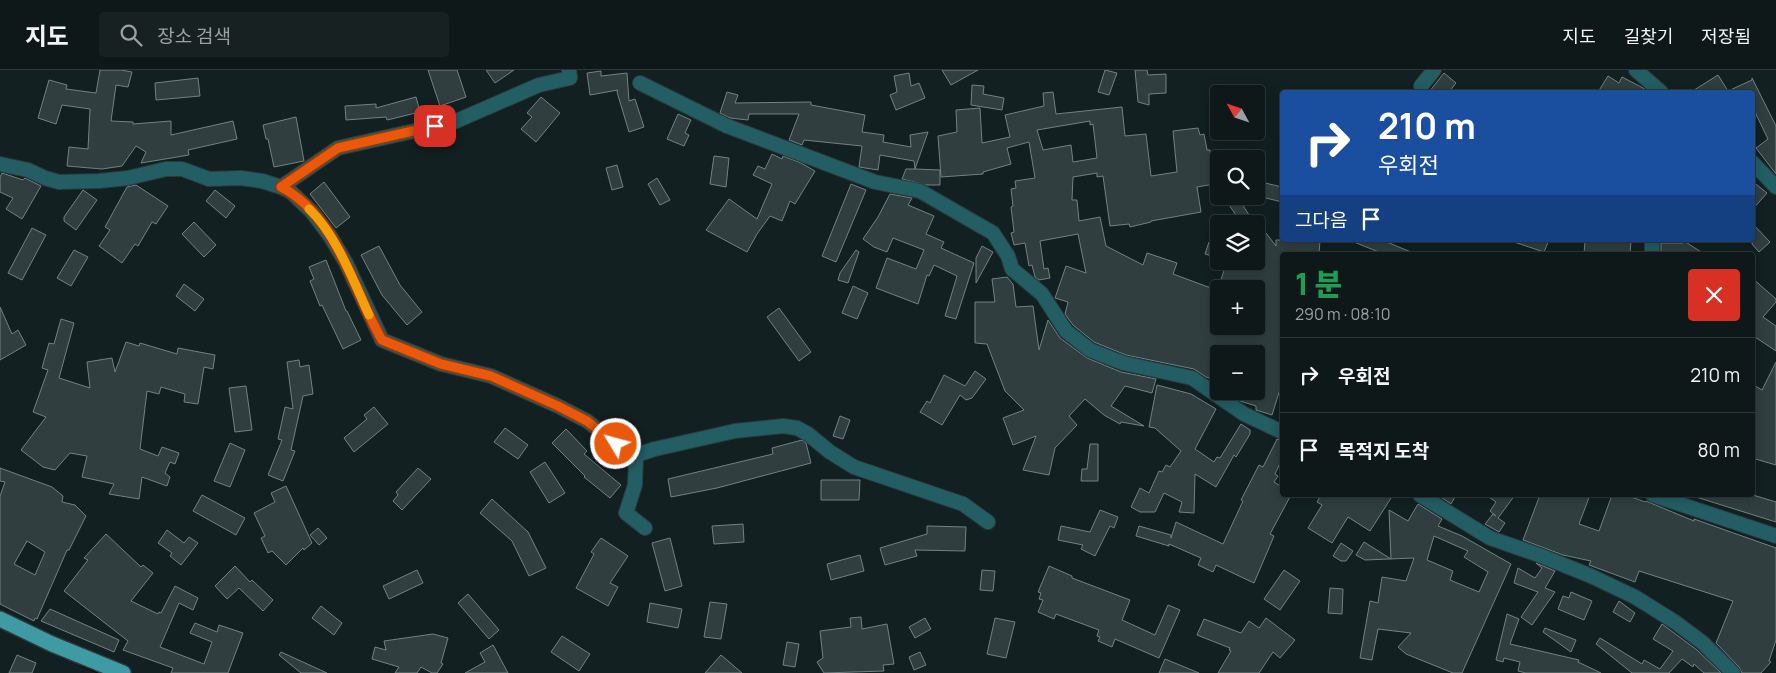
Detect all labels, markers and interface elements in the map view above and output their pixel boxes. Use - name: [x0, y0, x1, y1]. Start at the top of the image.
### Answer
- search box: [99, 12, 449, 57]
- text: 지도: [25, 19, 69, 52]
- icon: search: [117, 21, 145, 49]
- text: 장소 검색: [157, 23, 231, 49]
- text: 지도: [1563, 24, 1596, 48]
- text: 길찾기: [1624, 24, 1673, 48]
- text: 저장됨: [1701, 24, 1751, 48]
- north arrow: [1210, 85, 1265, 140]
- map controls: [1210, 85, 1265, 400]
- text: 210 m: [1378, 102, 1476, 150]
- pin: [414, 105, 456, 147]
- icon: right: [1295, 110, 1360, 175]
- icon: arrive: [421, 112, 449, 140]
- button: search: [1210, 150, 1265, 205]
- text: 우회전: [1378, 150, 1439, 180]
- icon: arrive: [1357, 205, 1385, 233]
- text: 그다음: [1295, 207, 1347, 233]
- button: layers: [1210, 215, 1265, 270]
- text: 1 분: [1295, 263, 1342, 304]
- button: close: [1688, 269, 1740, 321]
- button: +: [1210, 280, 1265, 335]
- text: 290 m · 08:10: [1295, 303, 1390, 325]
- button: −: [1210, 345, 1265, 400]
- icon: right: [1295, 361, 1323, 389]
- text: 210 m: [1690, 362, 1740, 388]
- text: 우회전: [1338, 363, 1390, 389]
- position arrow: [589, 417, 641, 469]
- icon: arrive: [1295, 436, 1323, 464]
- text: 80 m: [1697, 437, 1740, 463]
- text: 목적지 도착: [1338, 438, 1429, 464]

